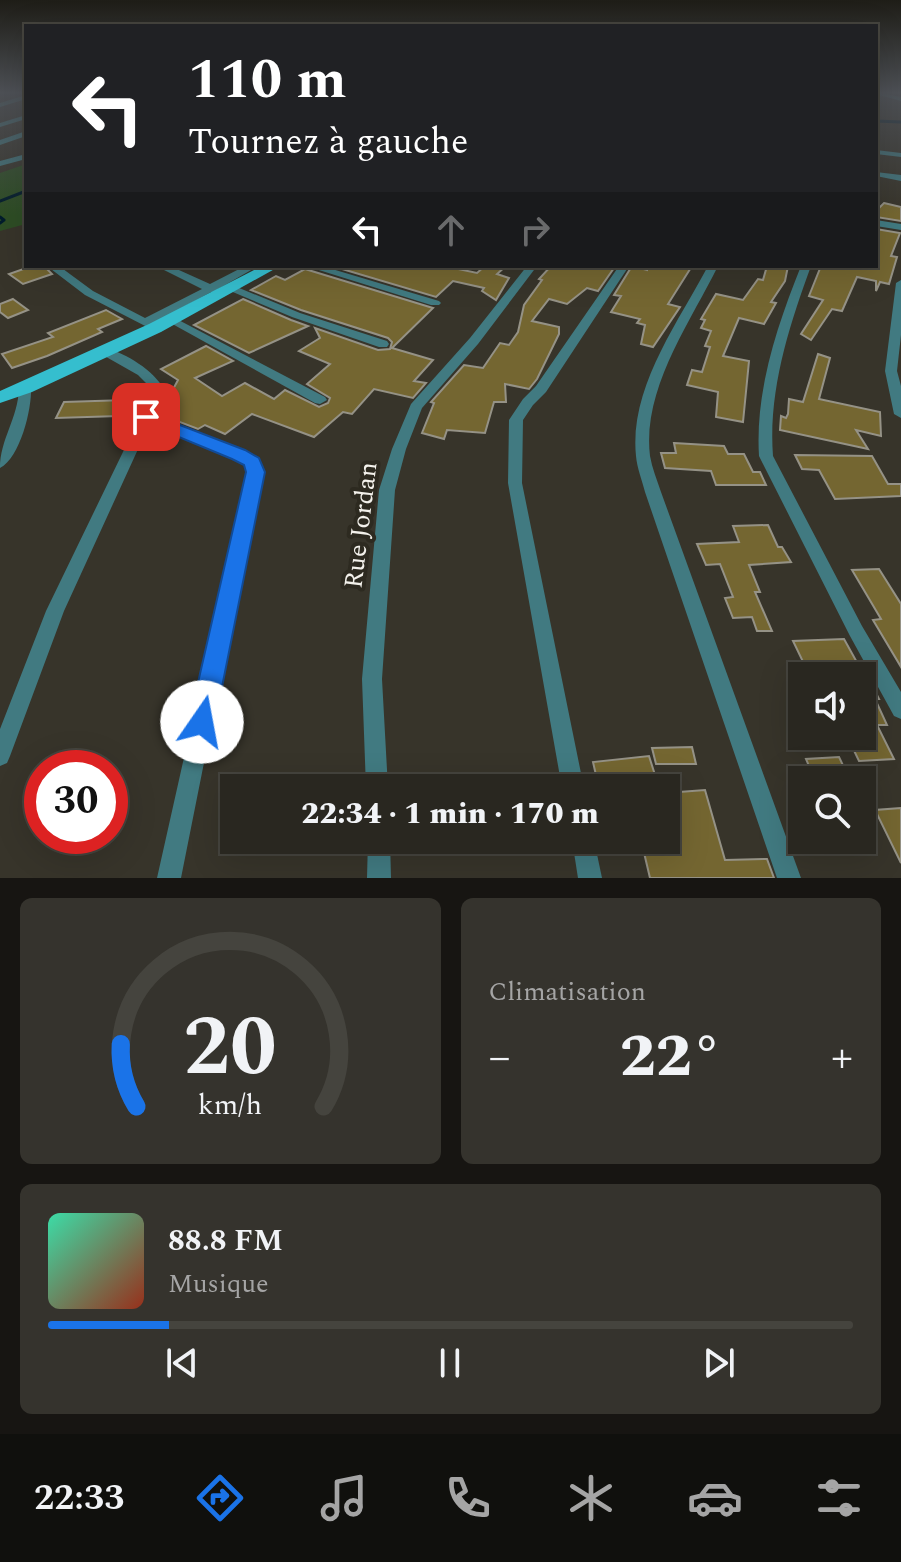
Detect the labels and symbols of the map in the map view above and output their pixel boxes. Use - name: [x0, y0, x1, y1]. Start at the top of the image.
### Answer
- pin: [112, 383, 180, 451]
- street label: Rue Jordan: [333, 460, 389, 591]
- position arrow: [160, 680, 244, 764]
- speed limit sign: 30: [24, 750, 128, 854]

